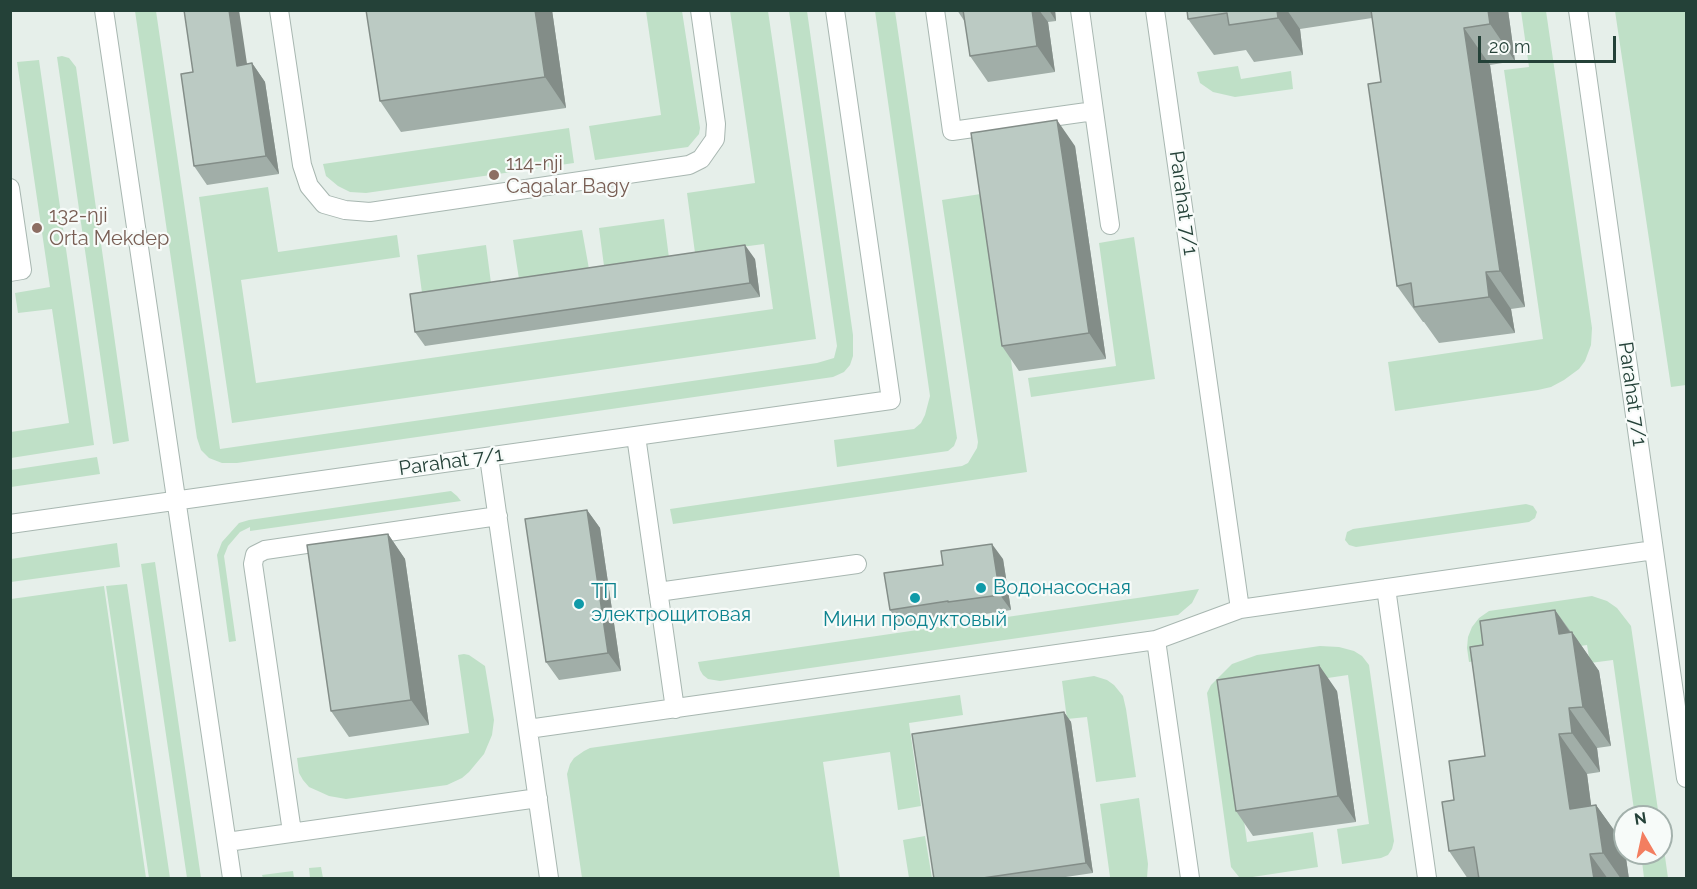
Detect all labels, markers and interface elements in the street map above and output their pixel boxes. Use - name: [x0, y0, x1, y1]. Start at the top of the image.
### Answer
- scale bar: [1481, 24, 1619, 62]
- text: 20 m: [1489, 36, 1531, 57]
- street label: Parahat 7/1: [1164, 149, 1202, 257]
- place label: 114-nji Cagalar Bagy: [506, 152, 630, 199]
- marker: 114-nji Cagalar Bagy: [487, 168, 501, 182]
- place label: 132-nji Orta Mekdep: [49, 204, 169, 251]
- marker: 132-nji Orta Mekdep: [30, 221, 44, 235]
- street label: Parahat 7/1: [1613, 340, 1651, 448]
- street label: Parahat 7/1: [397, 443, 505, 481]
- place label: Водонасосная: [993, 576, 1131, 600]
- place label: ТП электрощитовая: [591, 580, 751, 627]
- marker: Водонасосная: [974, 581, 988, 595]
- marker: Мини продуктовый: [908, 591, 922, 605]
- marker: ТП электрощитовая: [572, 597, 586, 611]
- place label: Мини продуктовый: [823, 608, 1007, 632]
- north arrow: [1613, 805, 1673, 865]
- text: N: [1633, 808, 1648, 829]

